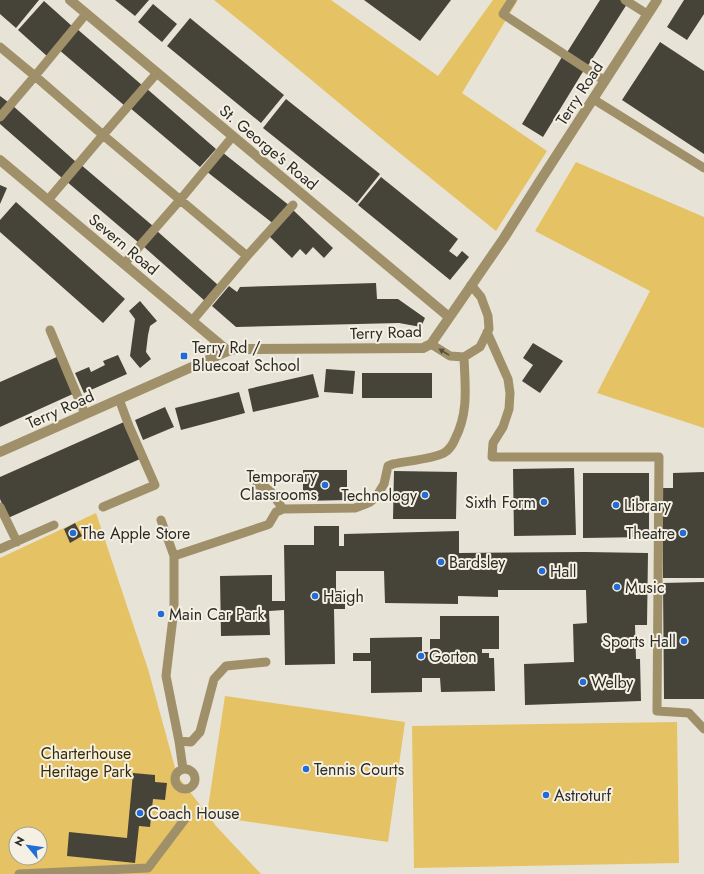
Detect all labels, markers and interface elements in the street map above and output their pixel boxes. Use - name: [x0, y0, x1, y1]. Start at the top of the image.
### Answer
- street label: Terry Road: [550, 57, 609, 130]
- street label: St. George's Road: [214, 99, 323, 196]
- street label: Severn Road: [84, 208, 164, 281]
- street label: Terry Road: [350, 320, 422, 345]
- place label: Terry Rd / Bluecoat School: [192, 336, 300, 377]
- one-way arrow: [438, 349, 450, 356]
- marker: Terry Rd / Bluecoat School: [179, 351, 189, 361]
- street label: Terry Road: [23, 384, 98, 435]
- place label: Temporary Classrooms: [240, 465, 318, 506]
- marker: Temporary Classrooms: [320, 480, 330, 490]
- place label: Technology: [341, 484, 418, 507]
- marker: Technology: [420, 490, 430, 500]
- place label: Sixth Form: [465, 491, 536, 514]
- place label: Library: [624, 494, 672, 517]
- marker: Sixth Form: [539, 497, 549, 507]
- marker: Library: [611, 500, 621, 510]
- place label: The Apple Store: [81, 522, 190, 545]
- place label: Theatre: [626, 522, 675, 545]
- marker: The Apple Store: [68, 528, 78, 538]
- marker: Theatre: [678, 528, 688, 538]
- place label: Bardsley: [449, 551, 506, 574]
- marker: Bardsley: [436, 557, 446, 567]
- place label: Hall: [550, 560, 577, 583]
- marker: Hall: [537, 566, 547, 576]
- place label: Music: [625, 576, 665, 599]
- marker: Music: [612, 582, 622, 592]
- place label: Haigh: [323, 585, 364, 608]
- marker: Haigh: [310, 591, 320, 601]
- place label: Main Car Park: [169, 603, 265, 626]
- marker: Main Car Park: [156, 609, 166, 619]
- place label: Sports Hall: [602, 630, 676, 653]
- marker: Sports Hall: [679, 636, 689, 646]
- place label: Gorton: [429, 645, 477, 668]
- marker: Gorton: [416, 651, 426, 661]
- place label: Welby: [591, 671, 634, 694]
- marker: Welby: [578, 677, 588, 687]
- park label: Charterhouse Heritage Park: [40, 742, 133, 783]
- place label: Tennis Courts: [314, 758, 404, 781]
- marker: Tennis Courts: [301, 764, 311, 774]
- place label: Astroturf: [554, 784, 612, 807]
- marker: Astroturf: [541, 790, 551, 800]
- place label: Coach House: [148, 802, 240, 825]
- marker: Coach House: [135, 808, 145, 818]
- north arrow: [8, 826, 48, 866]
- text: N: [10, 833, 28, 849]

